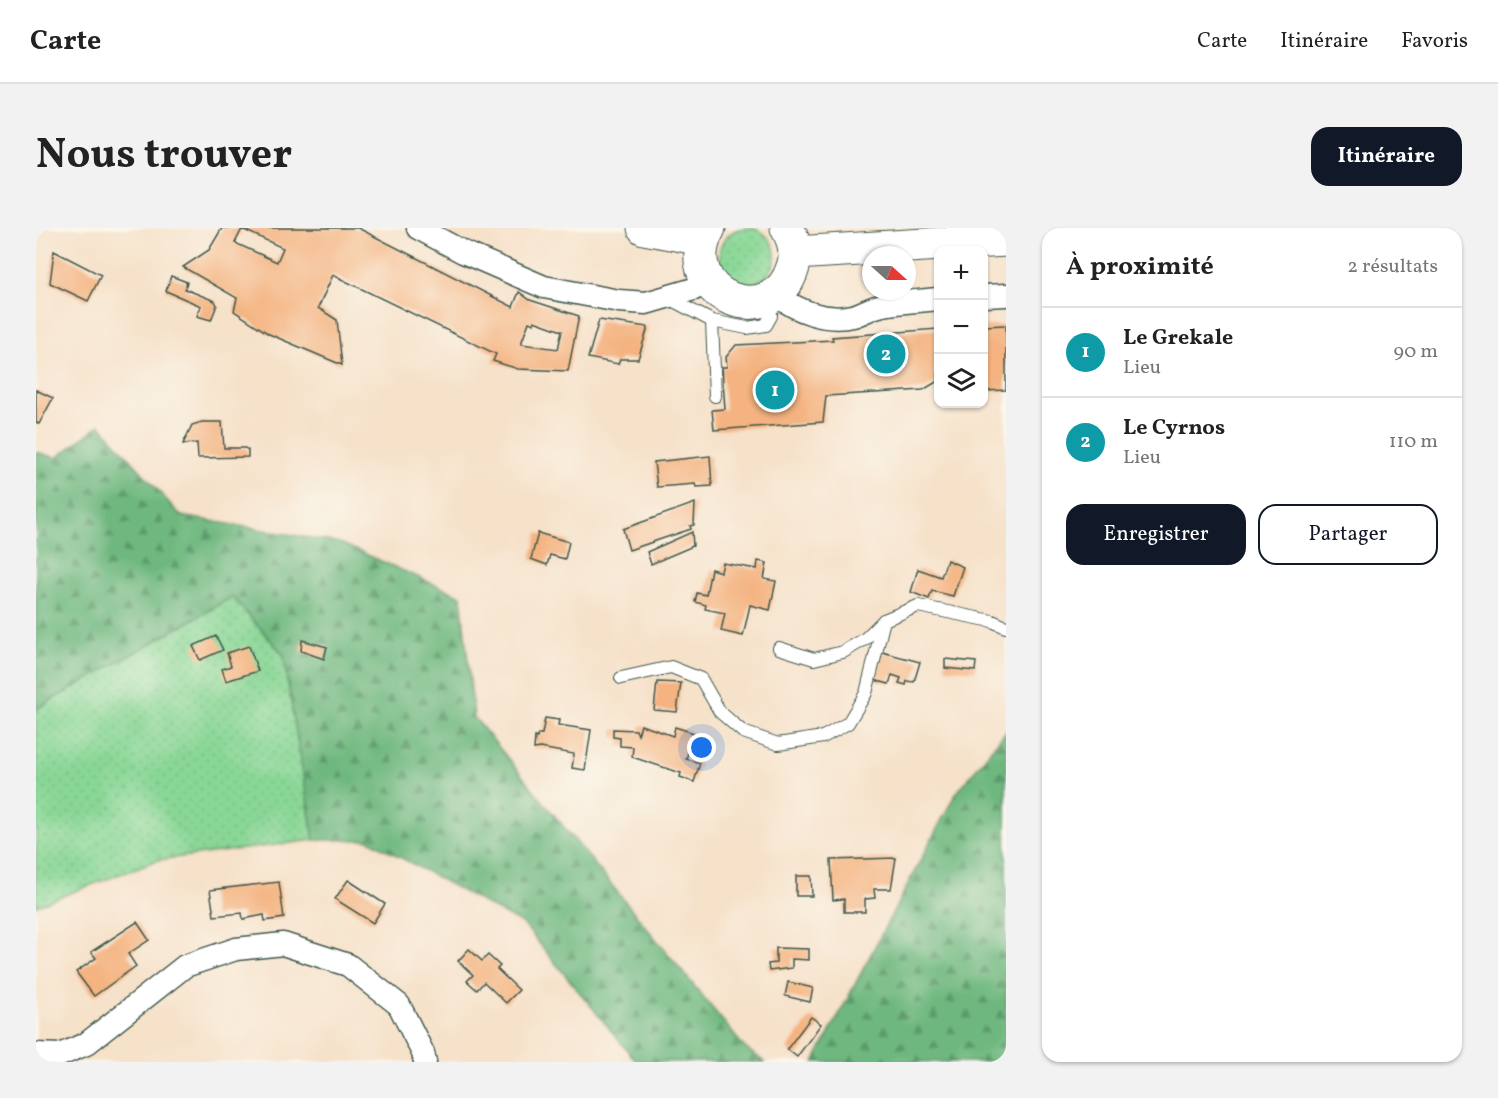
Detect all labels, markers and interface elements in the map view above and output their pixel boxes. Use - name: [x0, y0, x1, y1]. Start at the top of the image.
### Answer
- text: Carte: [30, 22, 101, 61]
- text: Carte: [1197, 27, 1247, 56]
- text: Itinéraire: [1280, 27, 1368, 56]
- text: Favoris: [1401, 27, 1468, 56]
- text: Nous trouver: [36, 127, 292, 186]
- button: Itinéraire: [1311, 127, 1462, 186]
- north arrow: [862, 246, 916, 300]
- map controls: [934, 246, 988, 408]
- button: +: [934, 246, 988, 300]
- text: À proximité: [1066, 249, 1214, 285]
- text: 2 résultats: [1347, 253, 1438, 281]
- button: −: [934, 300, 988, 354]
- text: Le Grekale: [1123, 323, 1233, 354]
- pin: 2: [866, 332, 906, 376]
- text: 1: [1081, 338, 1090, 366]
- text: 90 m: [1394, 338, 1438, 366]
- button: layers: [934, 354, 988, 408]
- text: Lieu: [1123, 354, 1161, 382]
- pin: 1: [756, 368, 794, 412]
- text: Le Cyrnos: [1123, 413, 1225, 444]
- text: 2: [1080, 428, 1091, 456]
- text: 110 m: [1389, 428, 1438, 456]
- text: Lieu: [1123, 444, 1161, 472]
- button: Enregistrer: [1066, 504, 1246, 565]
- button: Partager: [1258, 504, 1438, 565]
- your location: [687, 733, 716, 762]

